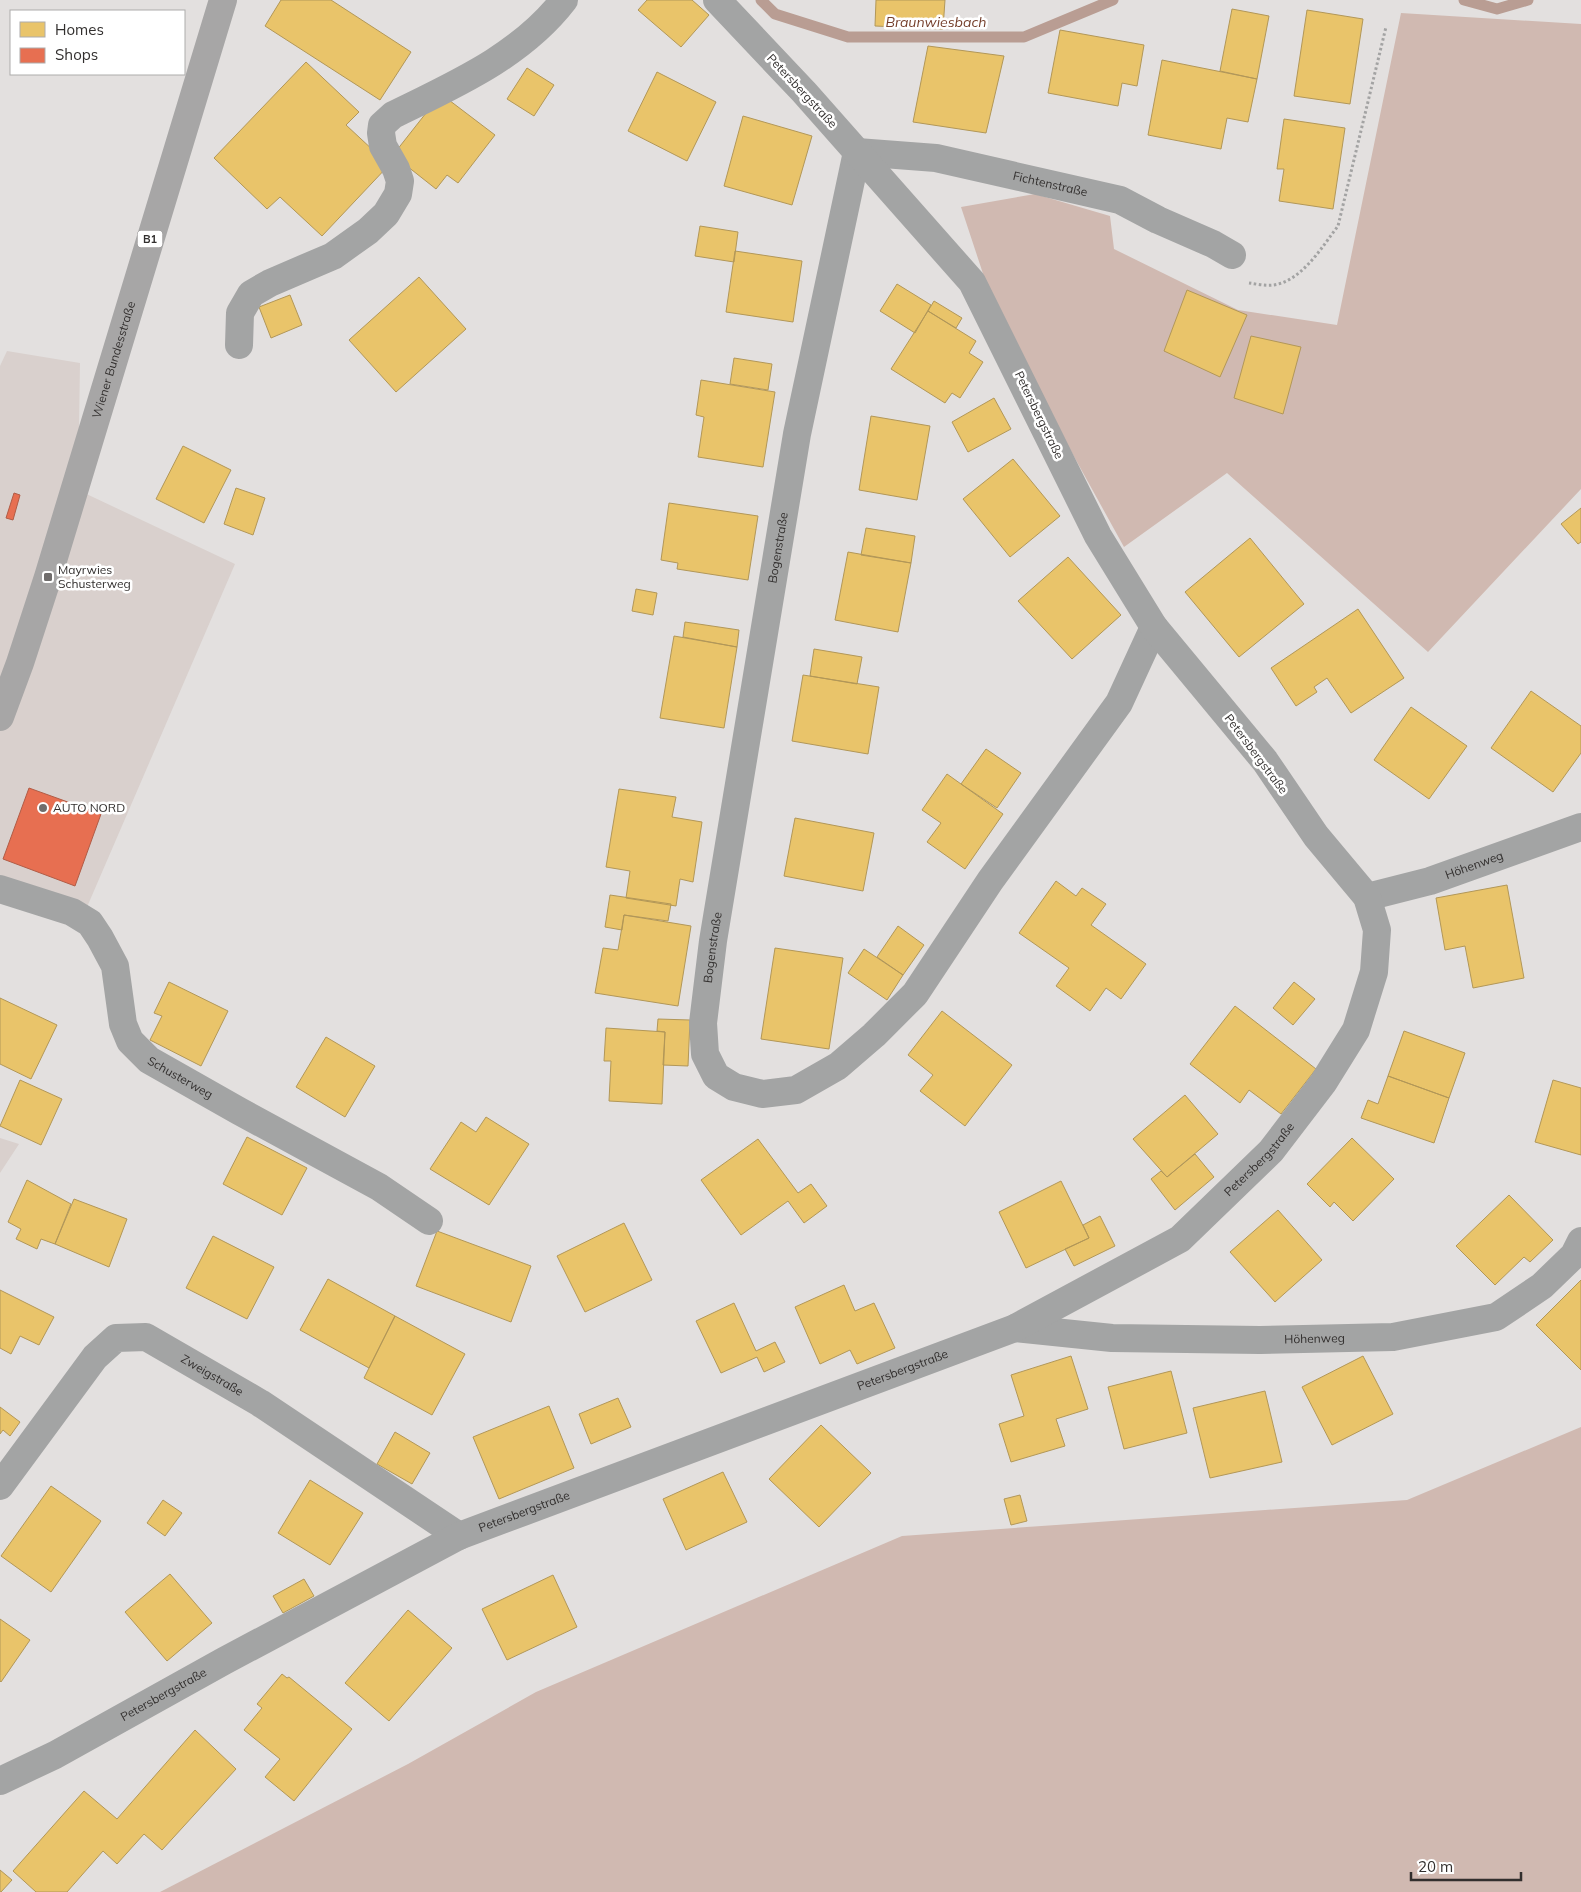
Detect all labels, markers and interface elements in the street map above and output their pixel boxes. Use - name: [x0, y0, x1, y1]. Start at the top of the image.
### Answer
- legend: [10, 10, 185, 75]
- water label: Braunwiesbach: [885, 13, 987, 31]
- text: Homes: [55, 20, 104, 39]
- text: Shops: [55, 45, 98, 64]
- street label: Petersbergstraße: [764, 50, 841, 131]
- street label: Fichtenstraße: [1012, 168, 1089, 199]
- road number: B1: [138, 230, 162, 248]
- street label: Wiener Bundesstraße: [89, 299, 138, 420]
- street label: Petersbergstraße: [1012, 368, 1067, 461]
- street label: Bogenstraße: [764, 511, 791, 584]
- place label: Mayrwies Schusterweg: [58, 562, 131, 591]
- marker: Mayrwies Schusterweg: [42, 571, 54, 583]
- street label: Petersbergstraße: [1222, 711, 1291, 797]
- place label: AUTO NORD: [53, 800, 125, 815]
- marker: AUTO NORD: [37, 802, 49, 814]
- street label: Höhenweg: [1443, 847, 1505, 882]
- street label: Bogenstraße: [700, 911, 725, 984]
- street label: Schusterweg: [145, 1053, 216, 1102]
- street label: Petersbergstraße: [1221, 1119, 1297, 1199]
- street label: Höhenweg: [1284, 1330, 1345, 1346]
- street label: Petersbergstraße: [855, 1346, 950, 1393]
- street label: Zweigstraße: [179, 1351, 246, 1399]
- street label: Petersbergstraße: [476, 1487, 572, 1535]
- street label: Petersbergstraße: [118, 1664, 209, 1724]
- scale bar: [1411, 1850, 1521, 1882]
- text: 20 m: [1418, 1857, 1453, 1876]

